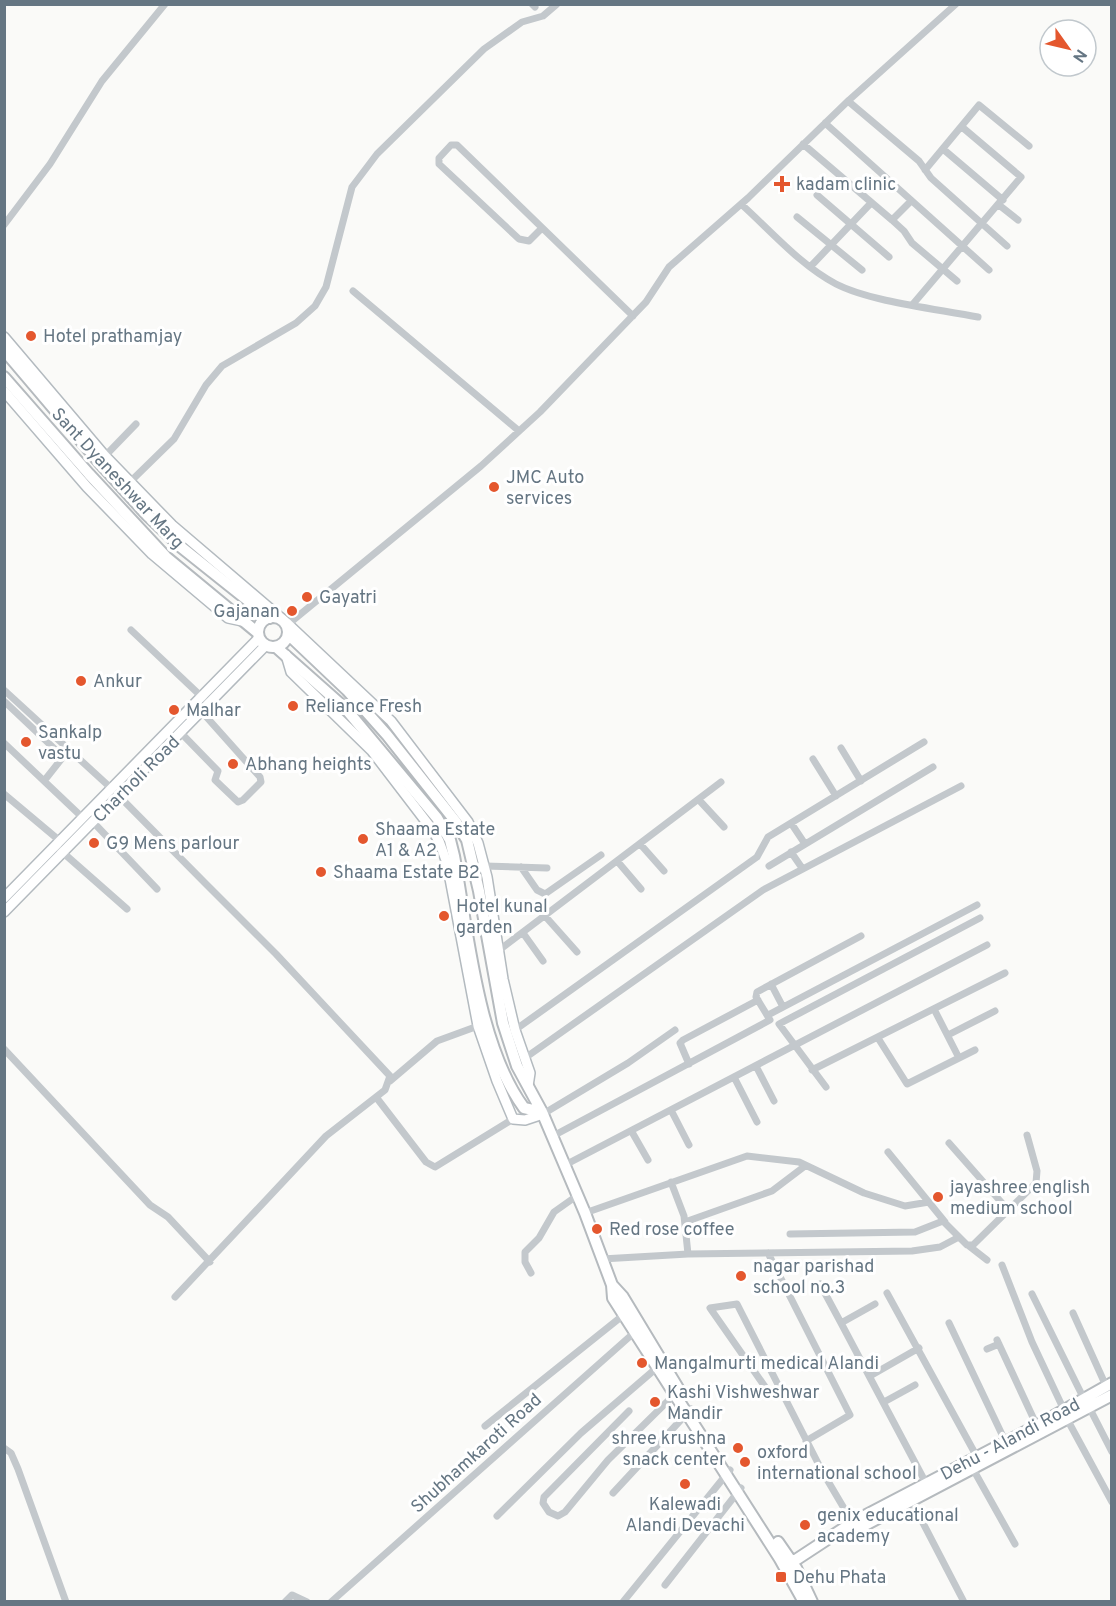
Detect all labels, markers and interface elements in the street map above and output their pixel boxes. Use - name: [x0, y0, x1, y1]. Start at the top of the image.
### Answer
- north arrow: [1038, 18, 1098, 78]
- text: N: [1067, 45, 1090, 66]
- place label: kadam clinic: [796, 174, 896, 197]
- marker: kadam clinic: [773, 175, 791, 193]
- place label: Hotel prathamjay: [43, 326, 182, 349]
- marker: Hotel prathamjay: [24, 329, 38, 343]
- street label: Sant Dyaneshwar Marg: [46, 404, 188, 554]
- place label: JMC Auto services: [506, 467, 584, 511]
- marker: JMC Auto services: [487, 480, 501, 494]
- place label: Gayatri: [319, 587, 377, 610]
- marker: Gayatri: [300, 590, 314, 604]
- place label: Gajanan: [213, 601, 280, 624]
- marker: Gajanan: [285, 604, 299, 618]
- place label: Ankur: [93, 671, 142, 694]
- marker: Ankur: [74, 674, 88, 688]
- place label: Reliance Fresh: [305, 696, 422, 719]
- marker: Reliance Fresh: [286, 699, 300, 713]
- place label: Malhar: [186, 700, 241, 723]
- marker: Malhar: [167, 703, 181, 717]
- place label: Sankalp vastu: [38, 722, 102, 766]
- street label: Charholi Road: [89, 732, 186, 829]
- marker: Sankalp vastu: [19, 735, 33, 749]
- place label: Abhang heights: [245, 754, 372, 777]
- marker: Abhang heights: [226, 757, 240, 771]
- place label: Shaama Estate A1 & A2: [375, 819, 495, 863]
- marker: Shaama Estate A1 & A2: [356, 832, 370, 846]
- place label: G9 Mens parlour: [106, 833, 240, 856]
- marker: G9 Mens parlour: [87, 836, 101, 850]
- place label: Shaama Estate B2: [333, 862, 480, 885]
- marker: Shaama Estate B2: [314, 865, 328, 879]
- place label: Hotel kunal garden: [456, 896, 548, 940]
- marker: Hotel kunal garden: [437, 909, 451, 923]
- place label: jayashree english medium school: [949, 1177, 1090, 1221]
- marker: jayashree english medium school: [931, 1190, 945, 1204]
- place label: Red rose coffee: [609, 1219, 734, 1242]
- marker: Red rose coffee: [590, 1222, 604, 1236]
- place label: nagar parishad school no.3: [753, 1256, 874, 1300]
- marker: nagar parishad school no.3: [734, 1269, 748, 1283]
- place label: Mangalmurti medical Alandi: [654, 1353, 879, 1376]
- marker: Mangalmurti medical Alandi: [635, 1356, 649, 1370]
- place label: Kashi Vishweshwar Mandir: [667, 1382, 819, 1426]
- street label: Shubhamkaroti Road: [407, 1389, 547, 1519]
- street label: Dehu - Alandi Road: [937, 1394, 1084, 1487]
- marker: Kashi Vishweshwar Mandir: [648, 1395, 662, 1409]
- place label: shree krushna snack center: [612, 1428, 726, 1472]
- marker: shree krushna snack center: [731, 1441, 745, 1455]
- place label: oxford international school: [757, 1442, 917, 1486]
- marker: oxford international school: [738, 1455, 752, 1469]
- marker: Kalewadi Alandi Devachi: [678, 1477, 692, 1491]
- place label: Kalewadi Alandi Devachi: [625, 1494, 745, 1538]
- place label: genix educational academy: [817, 1505, 959, 1549]
- marker: genix educational academy: [798, 1518, 812, 1532]
- place label: Dehu Phata: [793, 1567, 886, 1590]
- marker: Dehu Phata: [774, 1570, 788, 1584]

